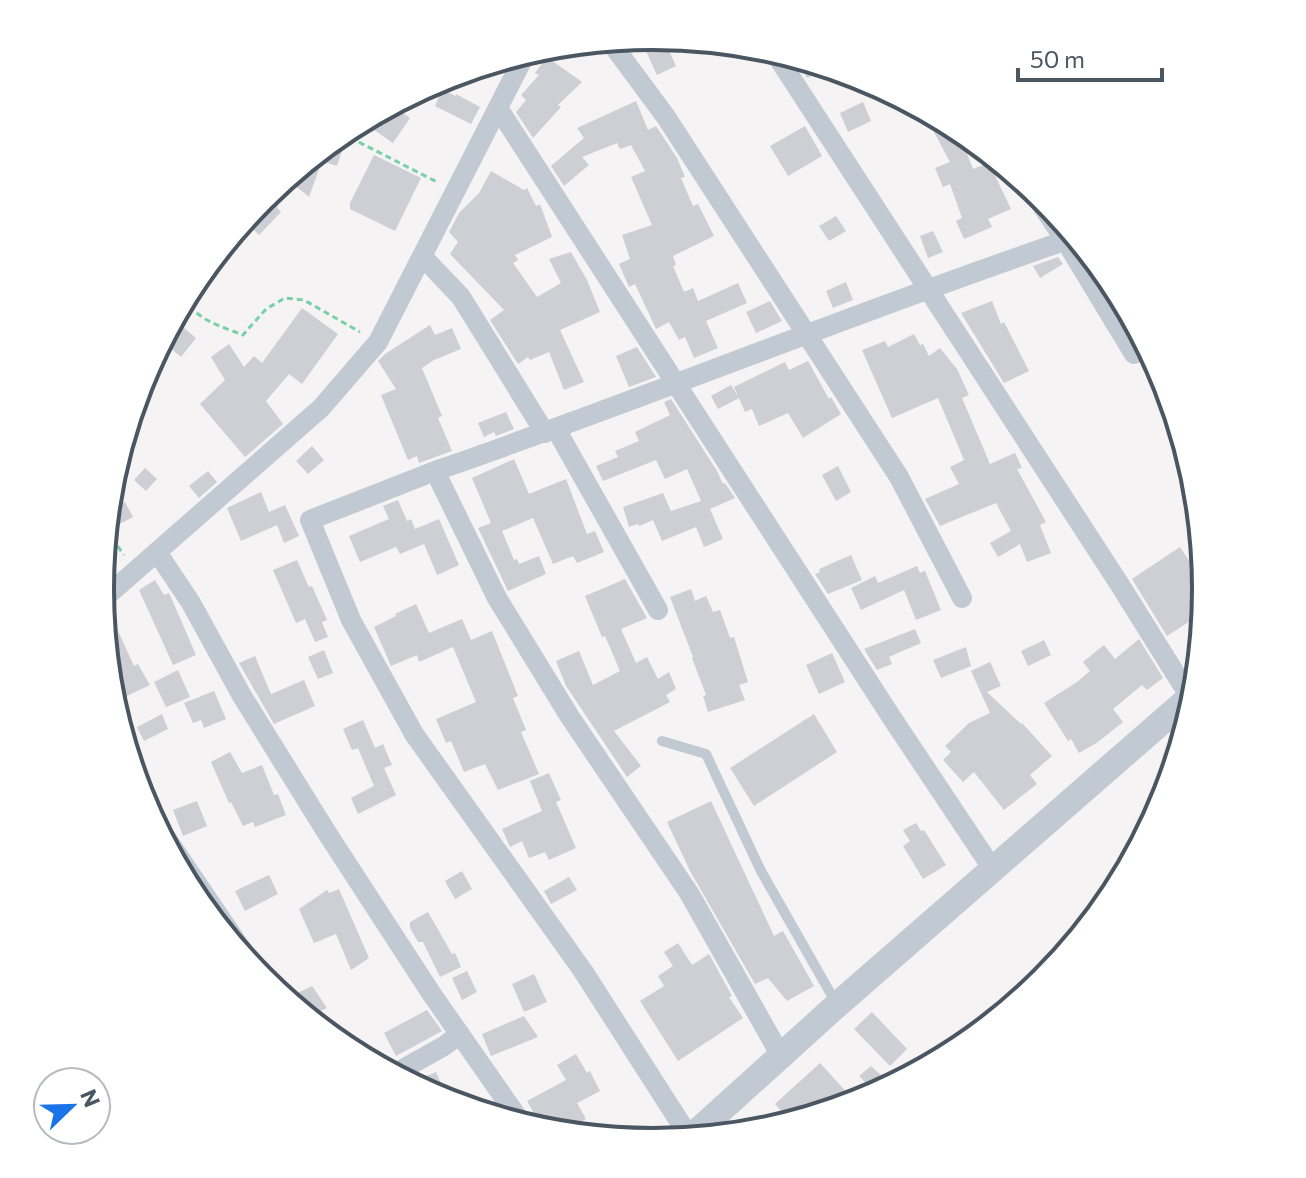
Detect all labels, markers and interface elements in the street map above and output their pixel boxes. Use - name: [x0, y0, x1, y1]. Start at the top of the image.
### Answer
- scale bar: [1018, 32, 1162, 82]
- text: 50 m: [1030, 44, 1085, 73]
- north arrow: [32, 1066, 112, 1146]
- text: N: [75, 1085, 107, 1111]

